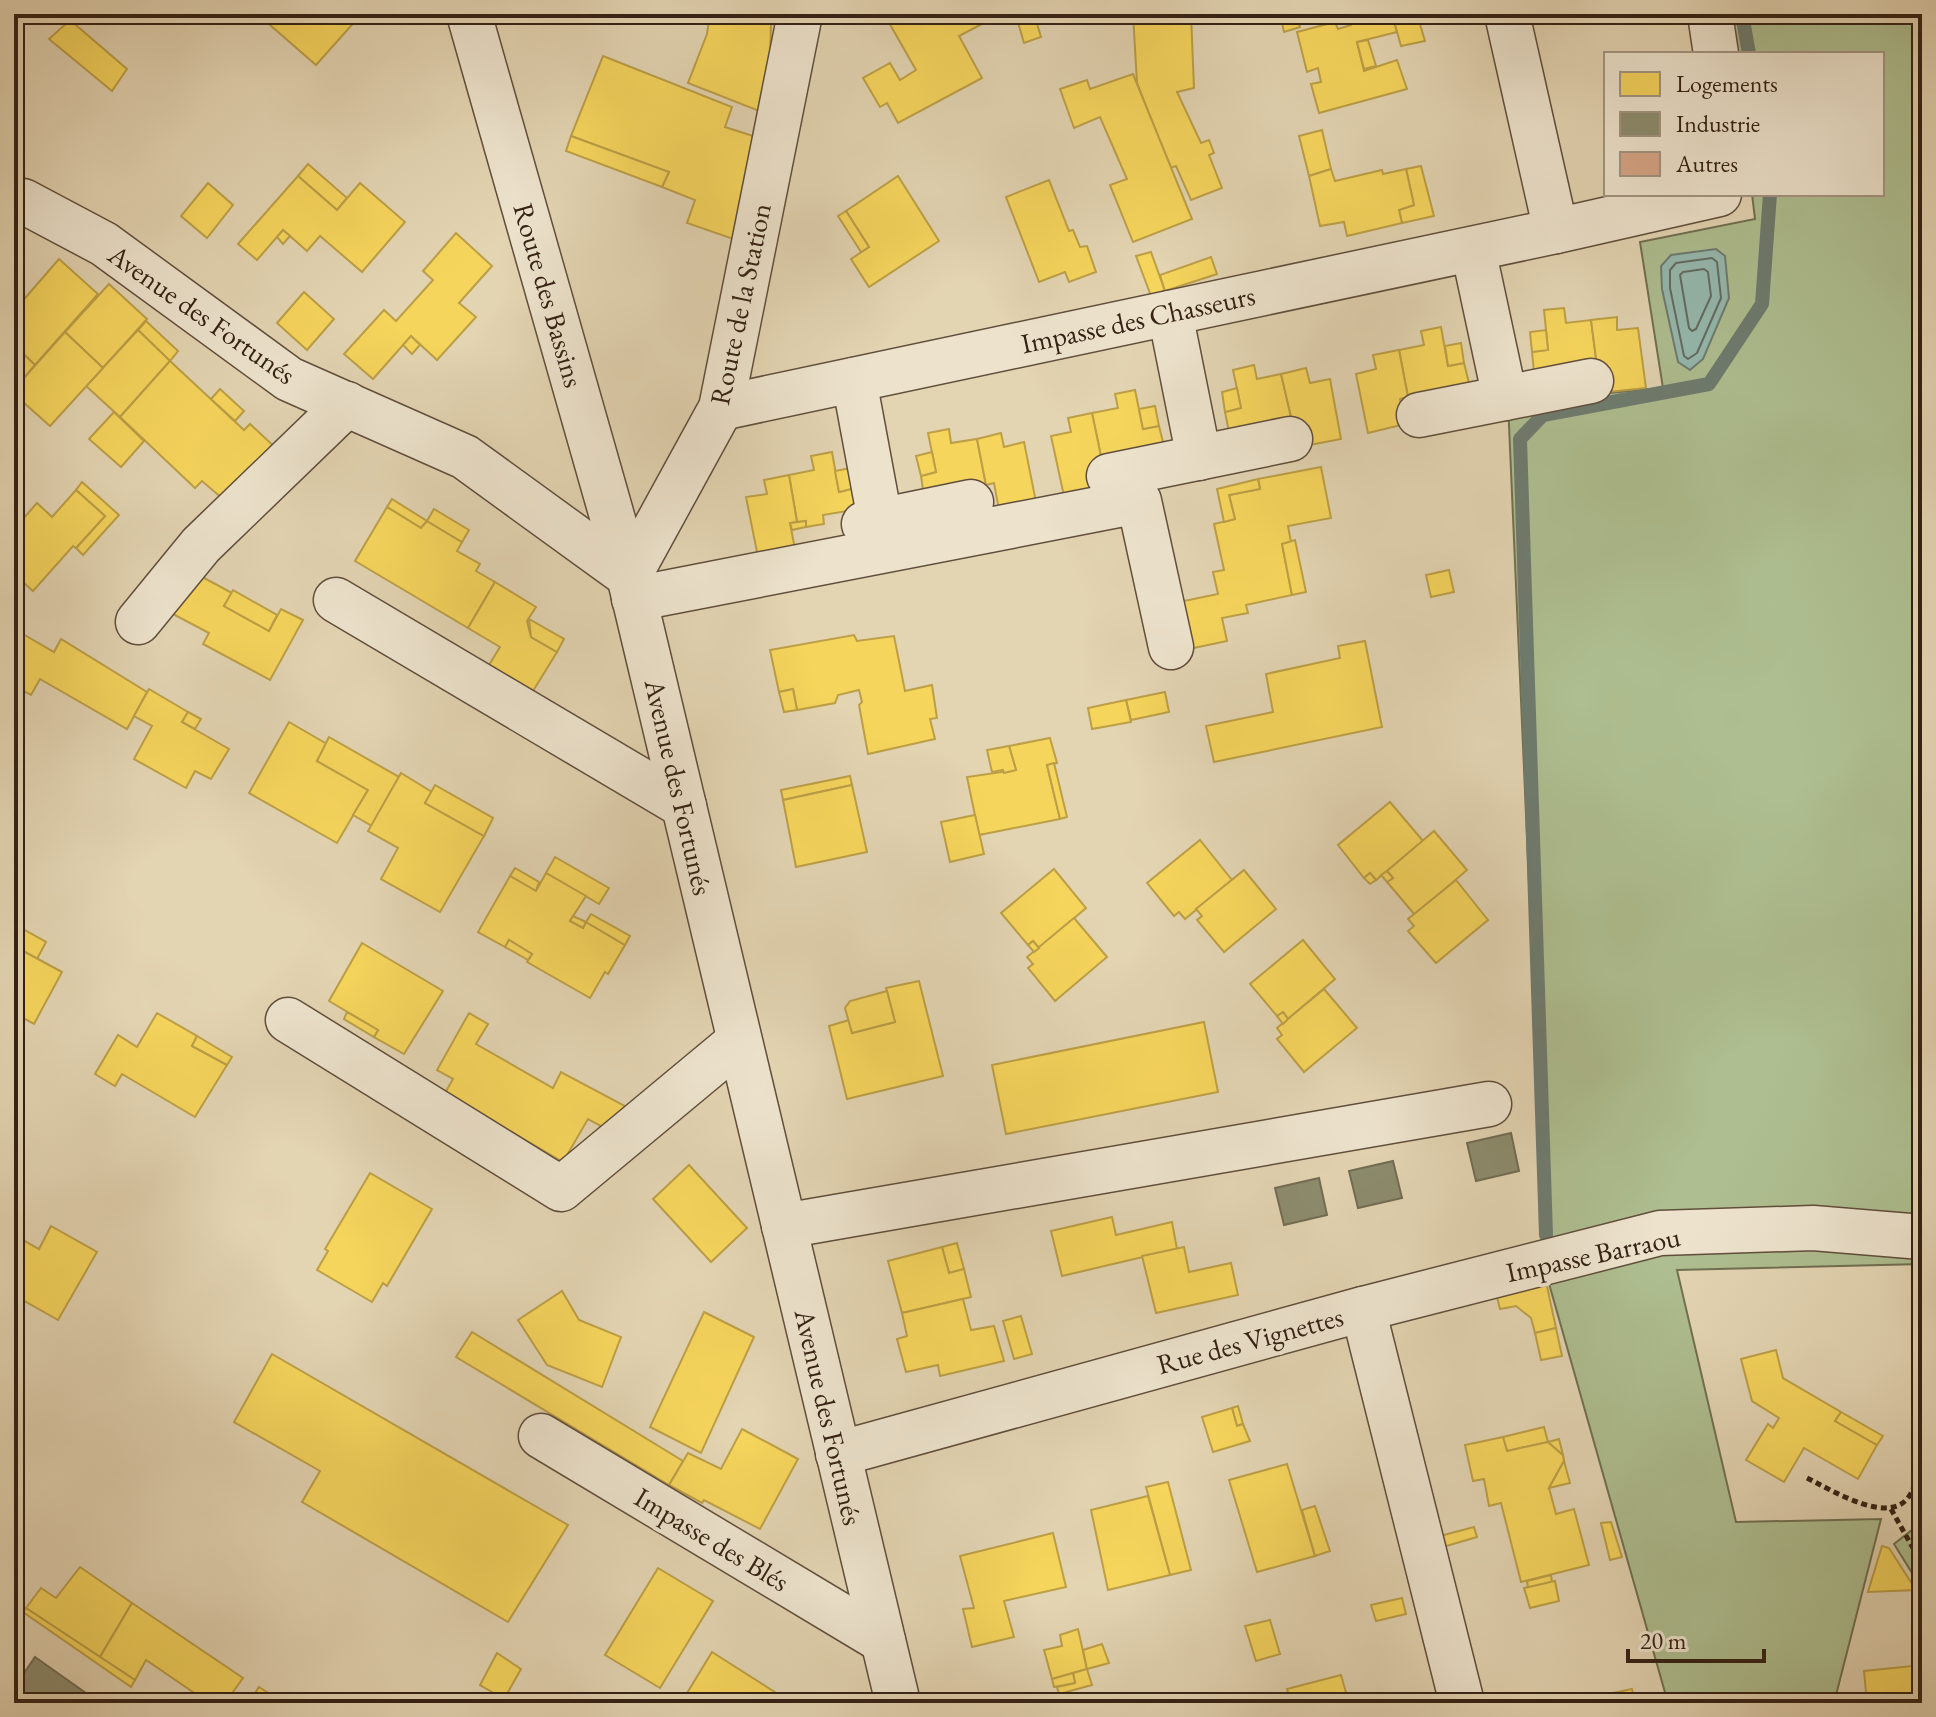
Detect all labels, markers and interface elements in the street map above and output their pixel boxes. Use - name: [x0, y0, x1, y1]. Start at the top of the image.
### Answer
- legend: [1604, 52, 1884, 196]
- text: Logements: [1676, 68, 1778, 99]
- text: Industrie: [1676, 108, 1760, 139]
- text: Autres: [1675, 148, 1738, 179]
- street label: Route des Bassins: [506, 199, 592, 391]
- street label: Route de la Station: [701, 200, 779, 408]
- street label: Avenue des Fortunés: [100, 235, 303, 392]
- street label: Impasse des Chasseurs: [1018, 277, 1258, 361]
- street label: Avenue des Fortunés: [636, 674, 721, 899]
- street label: Impasse Barraou: [1503, 1218, 1684, 1290]
- street label: Rue des Vignettes: [1153, 1298, 1347, 1382]
- street label: Avenue des Fortunés: [786, 1304, 871, 1529]
- street label: Impasse des Blés: [628, 1479, 796, 1599]
- scale bar: [1628, 1613, 1764, 1663]
- text: 20 m: [1640, 1625, 1687, 1656]

